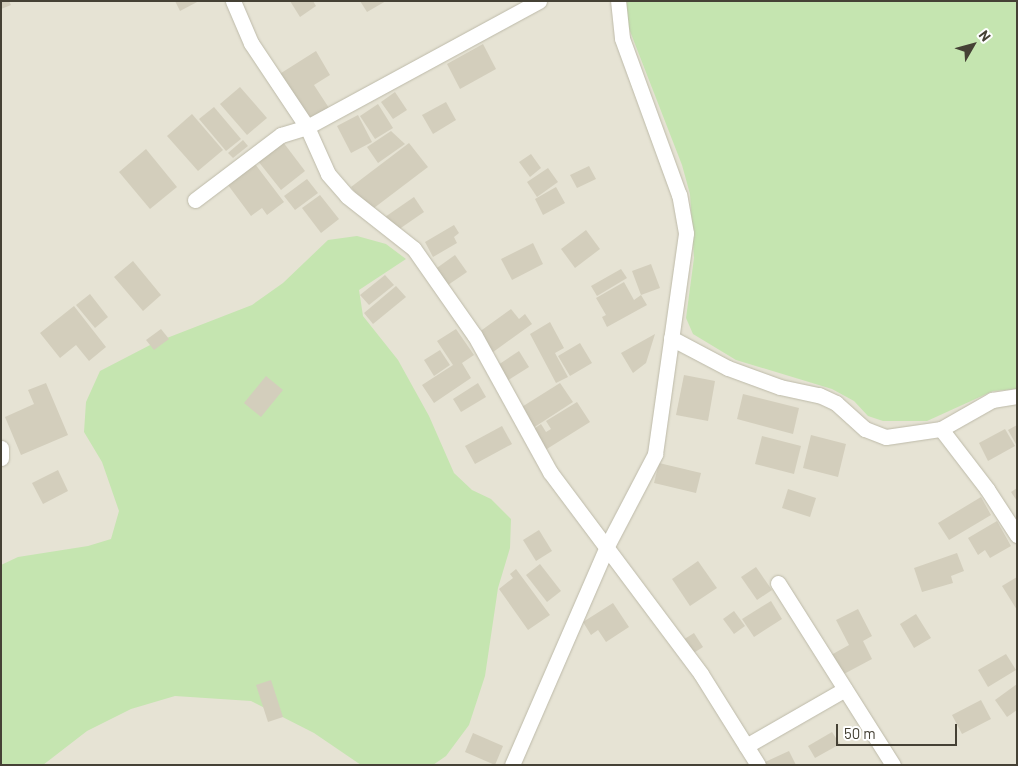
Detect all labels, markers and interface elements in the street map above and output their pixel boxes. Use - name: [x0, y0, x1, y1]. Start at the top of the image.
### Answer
- north arrow: [948, 20, 998, 70]
- text: N: [976, 27, 995, 44]
- scale bar: [838, 714, 959, 746]
- text: 50 m: [844, 724, 876, 742]

